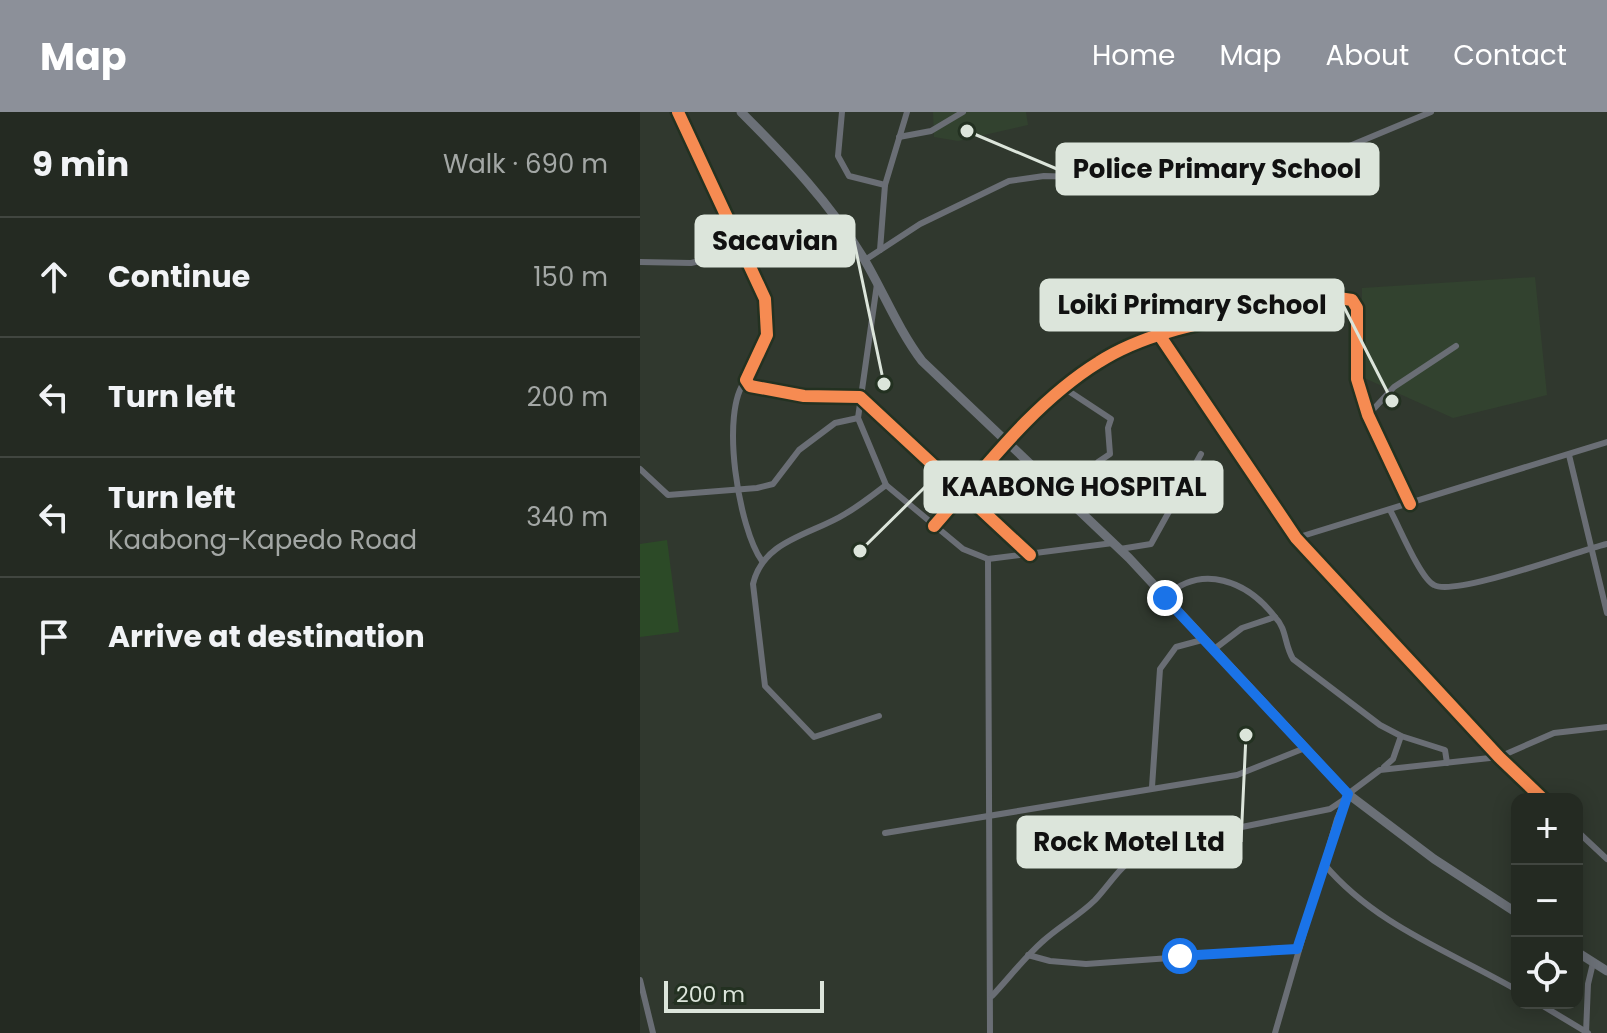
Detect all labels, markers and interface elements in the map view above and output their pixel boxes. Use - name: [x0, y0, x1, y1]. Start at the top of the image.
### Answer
- text: Map: [40, 30, 127, 83]
- text: Home: [1092, 36, 1175, 75]
- text: Map: [1219, 36, 1281, 75]
- text: About: [1325, 36, 1409, 75]
- text: Contact: [1453, 36, 1567, 75]
- text: 9 min: [32, 140, 129, 188]
- callout: Police Primary School: [1057, 144, 1378, 194]
- text: Walk · 690 m: [443, 146, 608, 182]
- text: Police Primary School: [1073, 151, 1361, 187]
- callout: Sacavian: [696, 216, 854, 266]
- text: Sacavian: [712, 223, 838, 259]
- icon: ahead: [32, 255, 76, 299]
- text: Continue: [108, 255, 250, 298]
- text: 150 m: [533, 259, 608, 295]
- callout: Loiki Primary School: [1041, 280, 1343, 330]
- text: Loiki Primary School: [1057, 287, 1327, 323]
- icon: left: [32, 375, 76, 419]
- text: Turn left: [108, 375, 236, 418]
- text: 200 m: [527, 379, 608, 415]
- callout: KAABONG HOSPITAL: [925, 462, 1222, 512]
- text: KAABONG HOSPITAL: [941, 469, 1207, 505]
- text: Turn left: [108, 476, 236, 519]
- icon: left: [32, 495, 76, 539]
- text: 340 m: [526, 499, 608, 535]
- text: Kaabong-Kapedo Road: [108, 522, 417, 558]
- route end: [1147, 580, 1183, 616]
- icon: arrive: [32, 615, 76, 659]
- text: Arrive at destination: [108, 615, 425, 658]
- map controls: [1511, 793, 1583, 1009]
- button: +: [1511, 793, 1583, 865]
- callout: Rock Motel Ltd: [1018, 817, 1241, 867]
- text: Rock Motel Ltd: [1033, 824, 1225, 860]
- button: −: [1511, 865, 1583, 937]
- button: locate: [1511, 937, 1583, 1009]
- route start: [1162, 938, 1198, 974]
- scale bar: [664, 977, 824, 1013]
- text: 200 m: [676, 979, 745, 1010]

